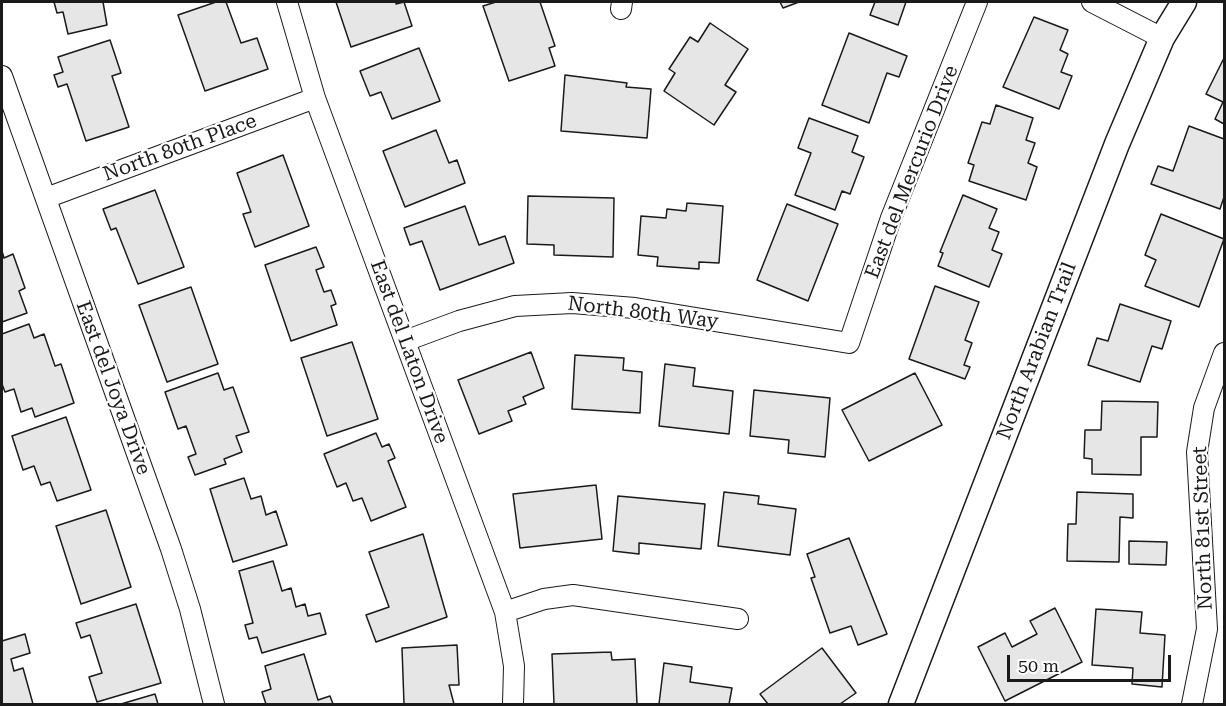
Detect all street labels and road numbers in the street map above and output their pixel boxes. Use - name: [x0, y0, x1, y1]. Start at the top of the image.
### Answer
- street label: East del Mercurio Drive: [860, 62, 964, 282]
- street label: North 80th Place: [100, 109, 260, 187]
- street label: East del Laton Drive: [365, 257, 453, 447]
- street label: North Arabian Trail: [992, 259, 1082, 443]
- street label: North 80th Way: [566, 292, 720, 334]
- street label: East del Joya Drive: [70, 298, 156, 478]
- street label: North 81st Street: [1188, 446, 1218, 610]

